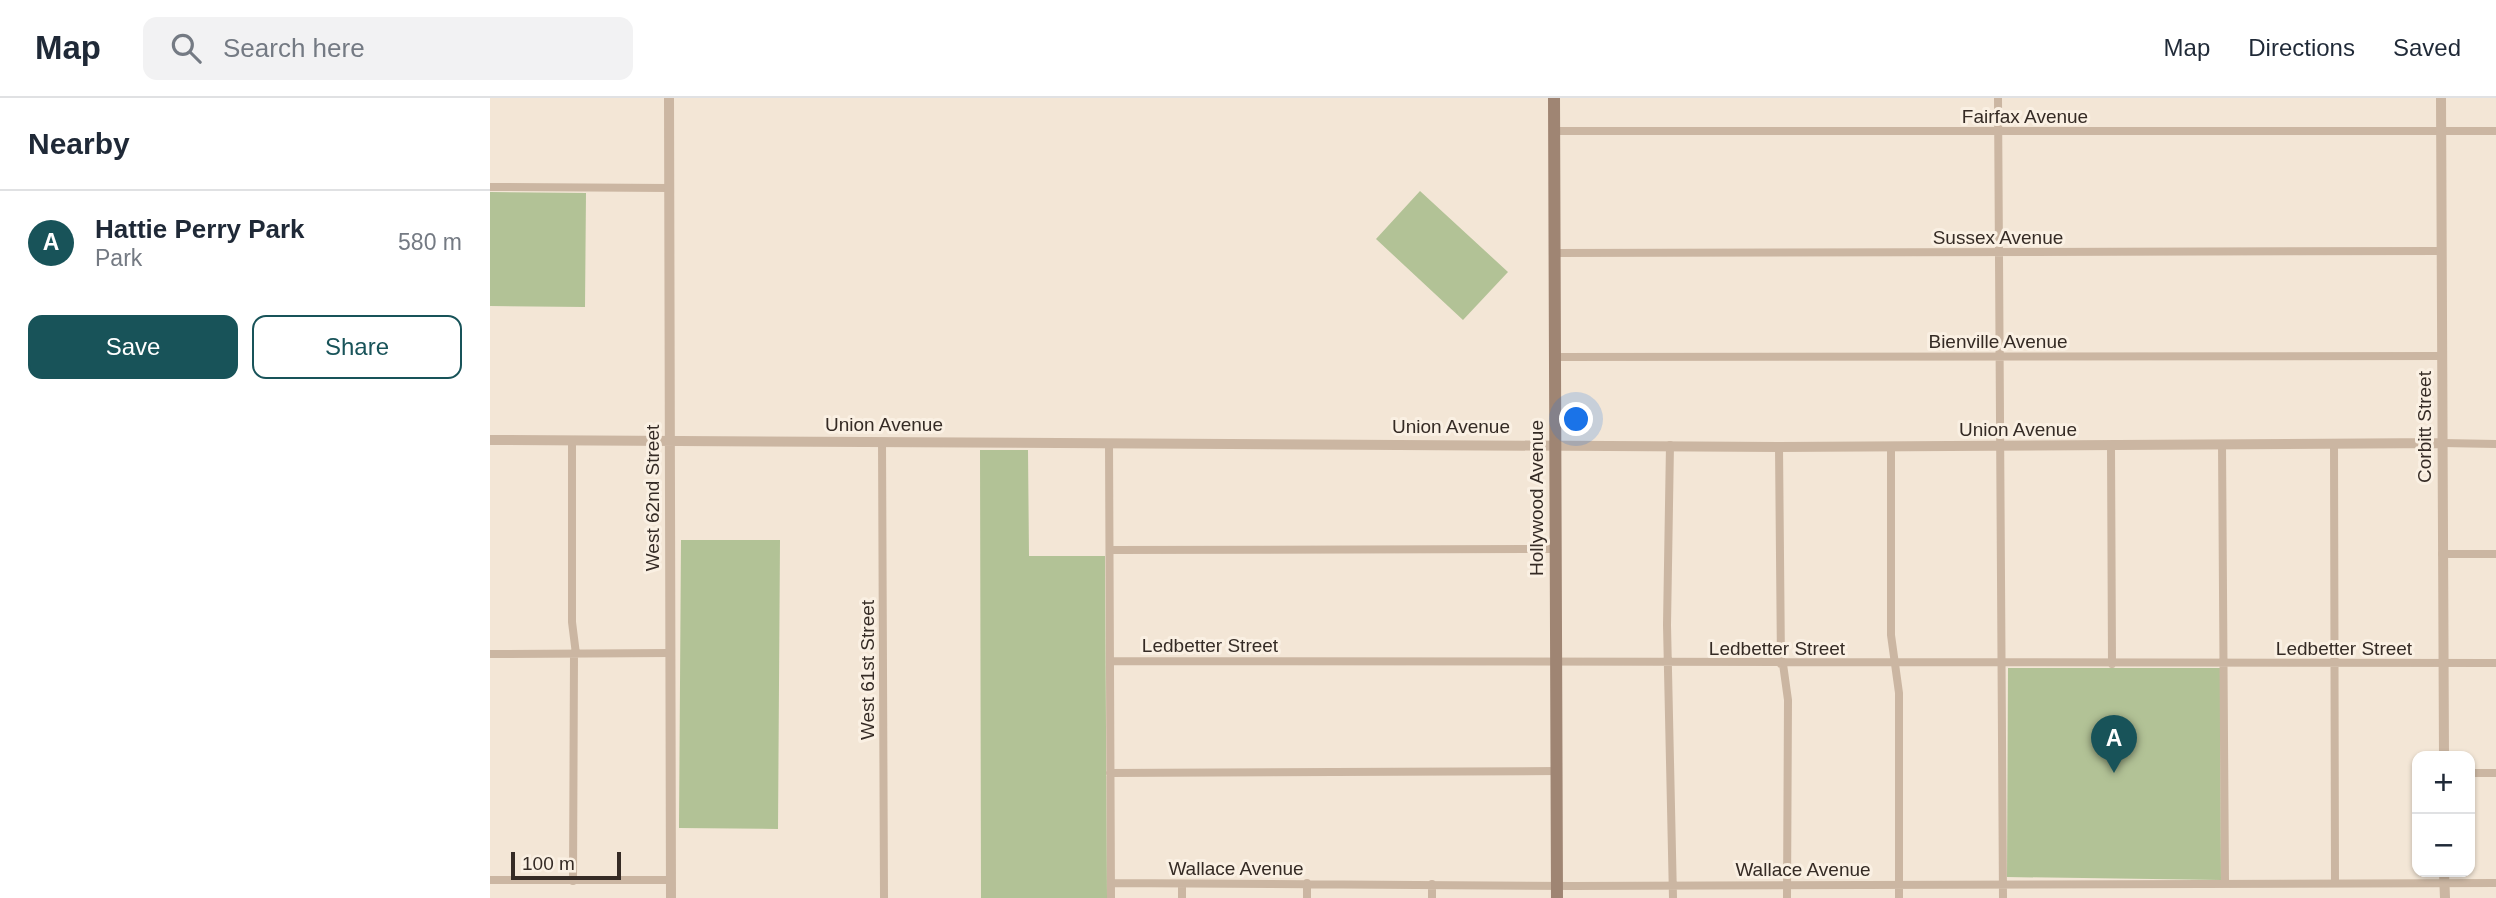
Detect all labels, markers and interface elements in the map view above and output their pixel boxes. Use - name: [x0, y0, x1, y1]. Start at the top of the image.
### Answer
- search box: [143, 17, 633, 80]
- text: Map: [35, 29, 101, 66]
- icon: search: [167, 29, 205, 67]
- text: Search here: [223, 33, 365, 63]
- text: Map: [2164, 34, 2210, 61]
- text: Directions: [2248, 34, 2355, 61]
- text: Saved: [2393, 34, 2461, 61]
- street label: Fairfax Avenue: [1962, 106, 2088, 127]
- text: Nearby: [28, 127, 130, 160]
- text: Hattie Perry Park: [95, 214, 305, 244]
- street label: Sussex Avenue: [1933, 227, 2063, 248]
- text: A: [43, 229, 59, 255]
- text: 580 m: [398, 229, 462, 255]
- text: Park: [95, 245, 142, 271]
- button: Save: [28, 315, 238, 379]
- button: Share: [252, 315, 462, 379]
- street label: Bienville Avenue: [1928, 331, 2068, 352]
- street label: Corbitt Street: [2414, 370, 2435, 483]
- your location: [1559, 402, 1593, 436]
- street label: Union Avenue: [825, 414, 943, 435]
- street label: Union Avenue: [1392, 416, 1510, 437]
- street label: Union Avenue: [1959, 419, 2077, 440]
- street label: Hollywood Avenue: [1526, 420, 1547, 576]
- street label: West 62nd Street: [642, 424, 663, 571]
- street label: West 61st Street: [857, 599, 878, 740]
- street label: Ledbetter Street: [1142, 635, 1279, 656]
- street label: Ledbetter Street: [1709, 638, 1846, 659]
- street label: Ledbetter Street: [2276, 638, 2413, 659]
- pin: A: [2091, 715, 2137, 773]
- map controls: [2412, 751, 2475, 877]
- button: +: [2412, 751, 2475, 814]
- button: −: [2412, 814, 2475, 877]
- scale bar: [511, 849, 621, 881]
- text: 100 m: [522, 853, 575, 874]
- street label: Wallace Avenue: [1168, 858, 1304, 879]
- street label: Wallace Avenue: [1735, 859, 1871, 880]

